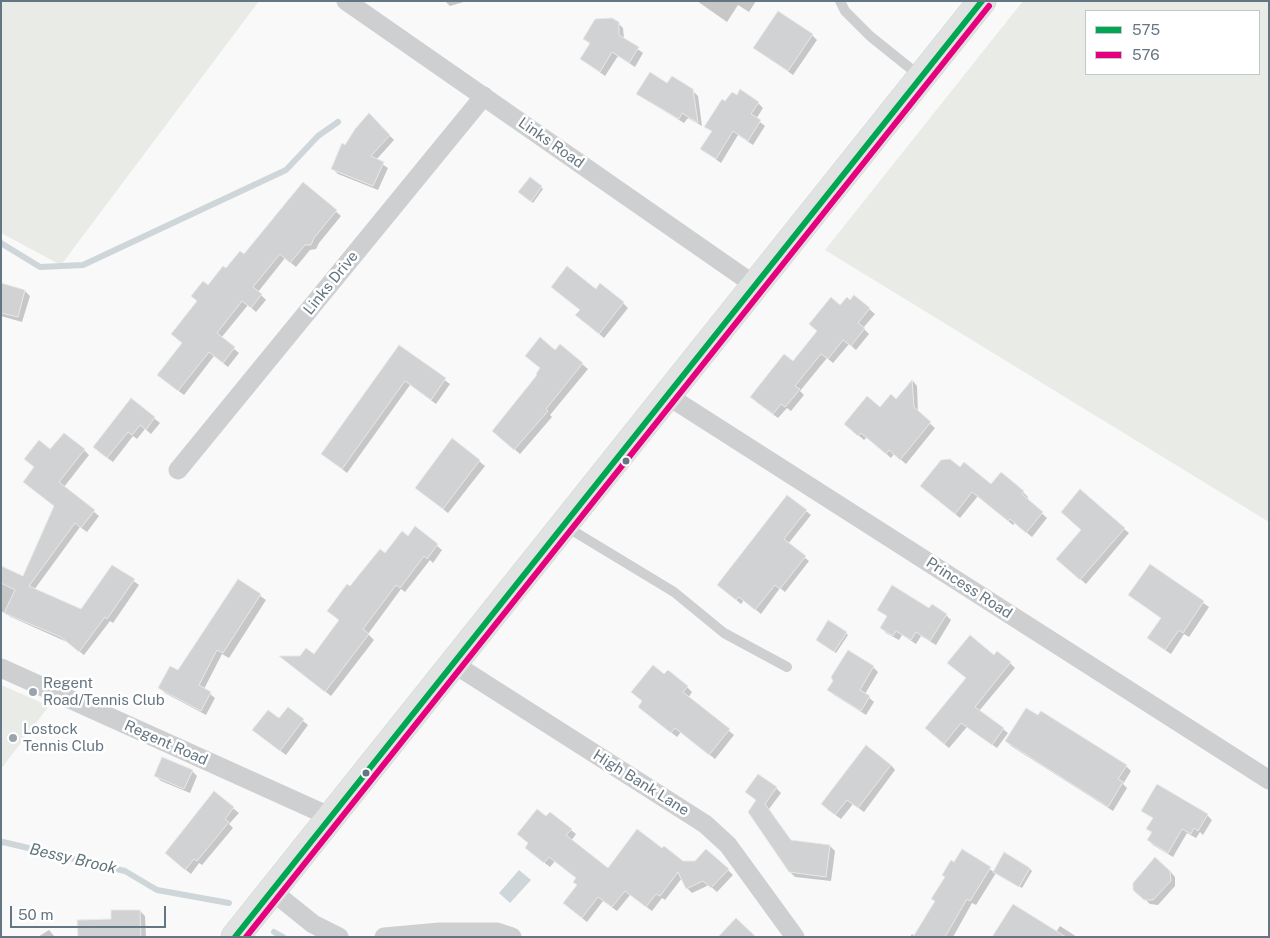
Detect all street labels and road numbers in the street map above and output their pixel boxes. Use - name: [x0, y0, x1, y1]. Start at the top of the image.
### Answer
- street label: Links Road: [515, 114, 587, 172]
- street label: Links Drive: [300, 248, 362, 318]
- street label: Princess Road: [923, 554, 1015, 622]
- street label: Regent Road: [122, 717, 210, 769]
- street label: High Bank Lane: [590, 746, 692, 820]

